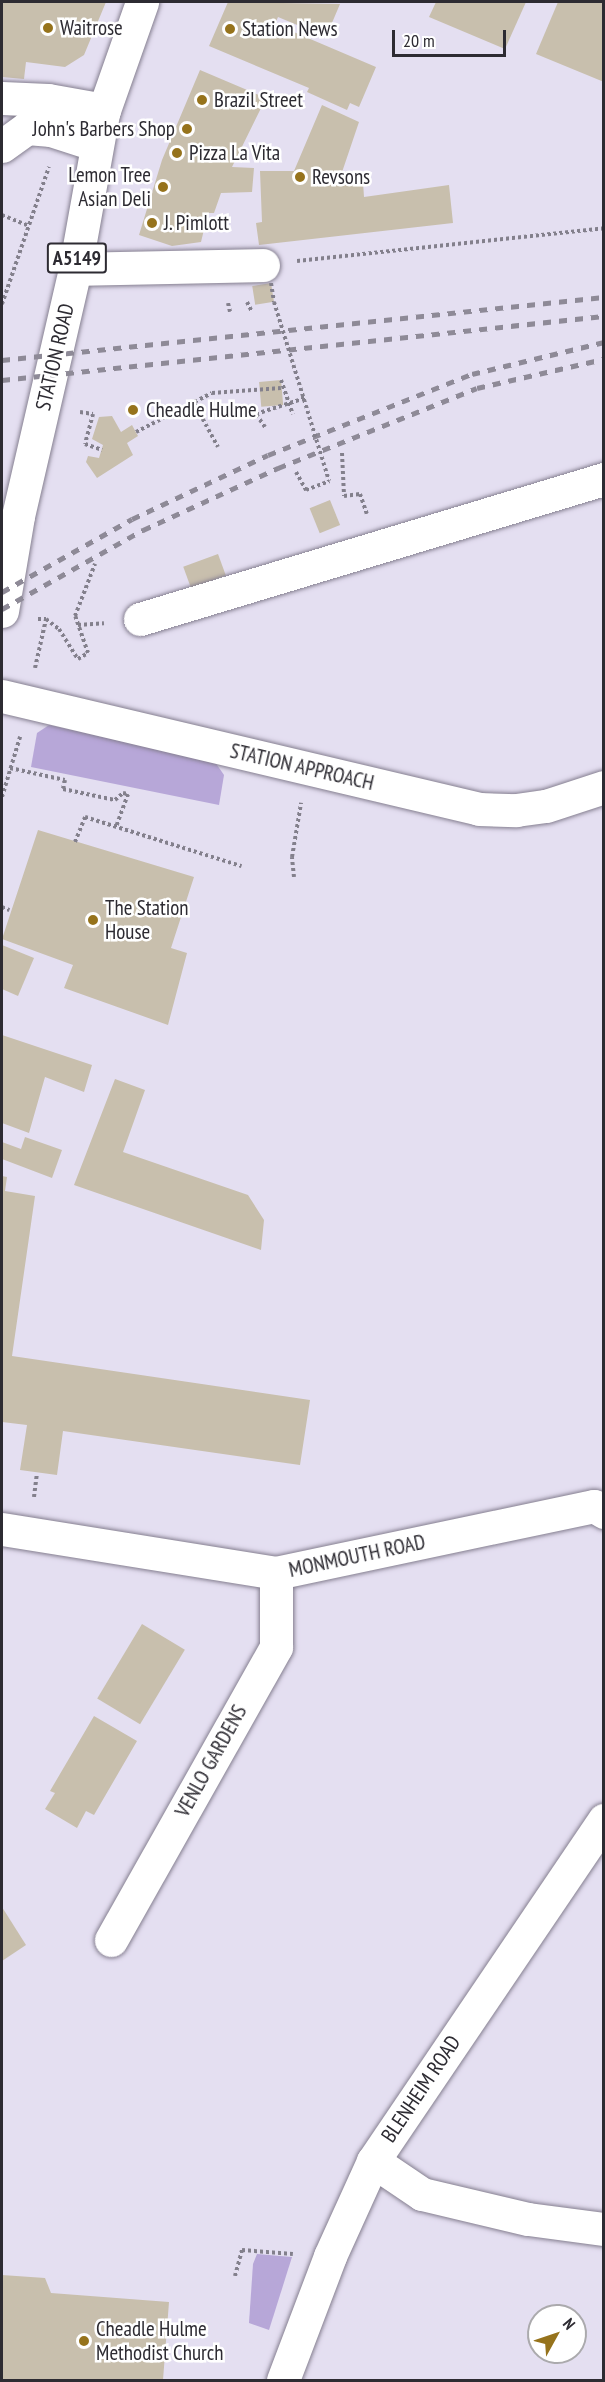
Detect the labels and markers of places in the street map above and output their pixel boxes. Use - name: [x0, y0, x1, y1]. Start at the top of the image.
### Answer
- place label: Waitrose: [60, 15, 123, 41]
- place label: Station News: [242, 16, 338, 42]
- marker: Waitrose: [41, 21, 55, 35]
- marker: Station News: [223, 22, 237, 36]
- place label: Brazil Street: [214, 87, 303, 113]
- marker: Brazil Street: [195, 93, 209, 107]
- place label: John's Barbers Shop: [33, 116, 175, 142]
- marker: John's Barbers Shop: [180, 122, 194, 136]
- place label: Pizza La Vita: [189, 140, 281, 166]
- marker: Pizza La Vita: [170, 146, 184, 160]
- place label: Lemon Tree Asian Deli: [68, 162, 151, 212]
- place label: Revsons: [312, 164, 370, 190]
- marker: Revsons: [293, 170, 307, 184]
- marker: Lemon Tree Asian Deli: [156, 180, 170, 194]
- place label: J. Pimlott: [164, 210, 230, 236]
- marker: J. Pimlott: [145, 216, 159, 230]
- place label: Cheadle Hulme: [146, 397, 257, 423]
- marker: Cheadle Hulme: [124, 401, 142, 419]
- place label: The Station House: [105, 895, 189, 945]
- marker: The Station House: [86, 913, 100, 927]
- place label: Cheadle Hulme Methodist Church: [96, 2316, 224, 2366]
- marker: Cheadle Hulme Methodist Church: [77, 2334, 91, 2348]

